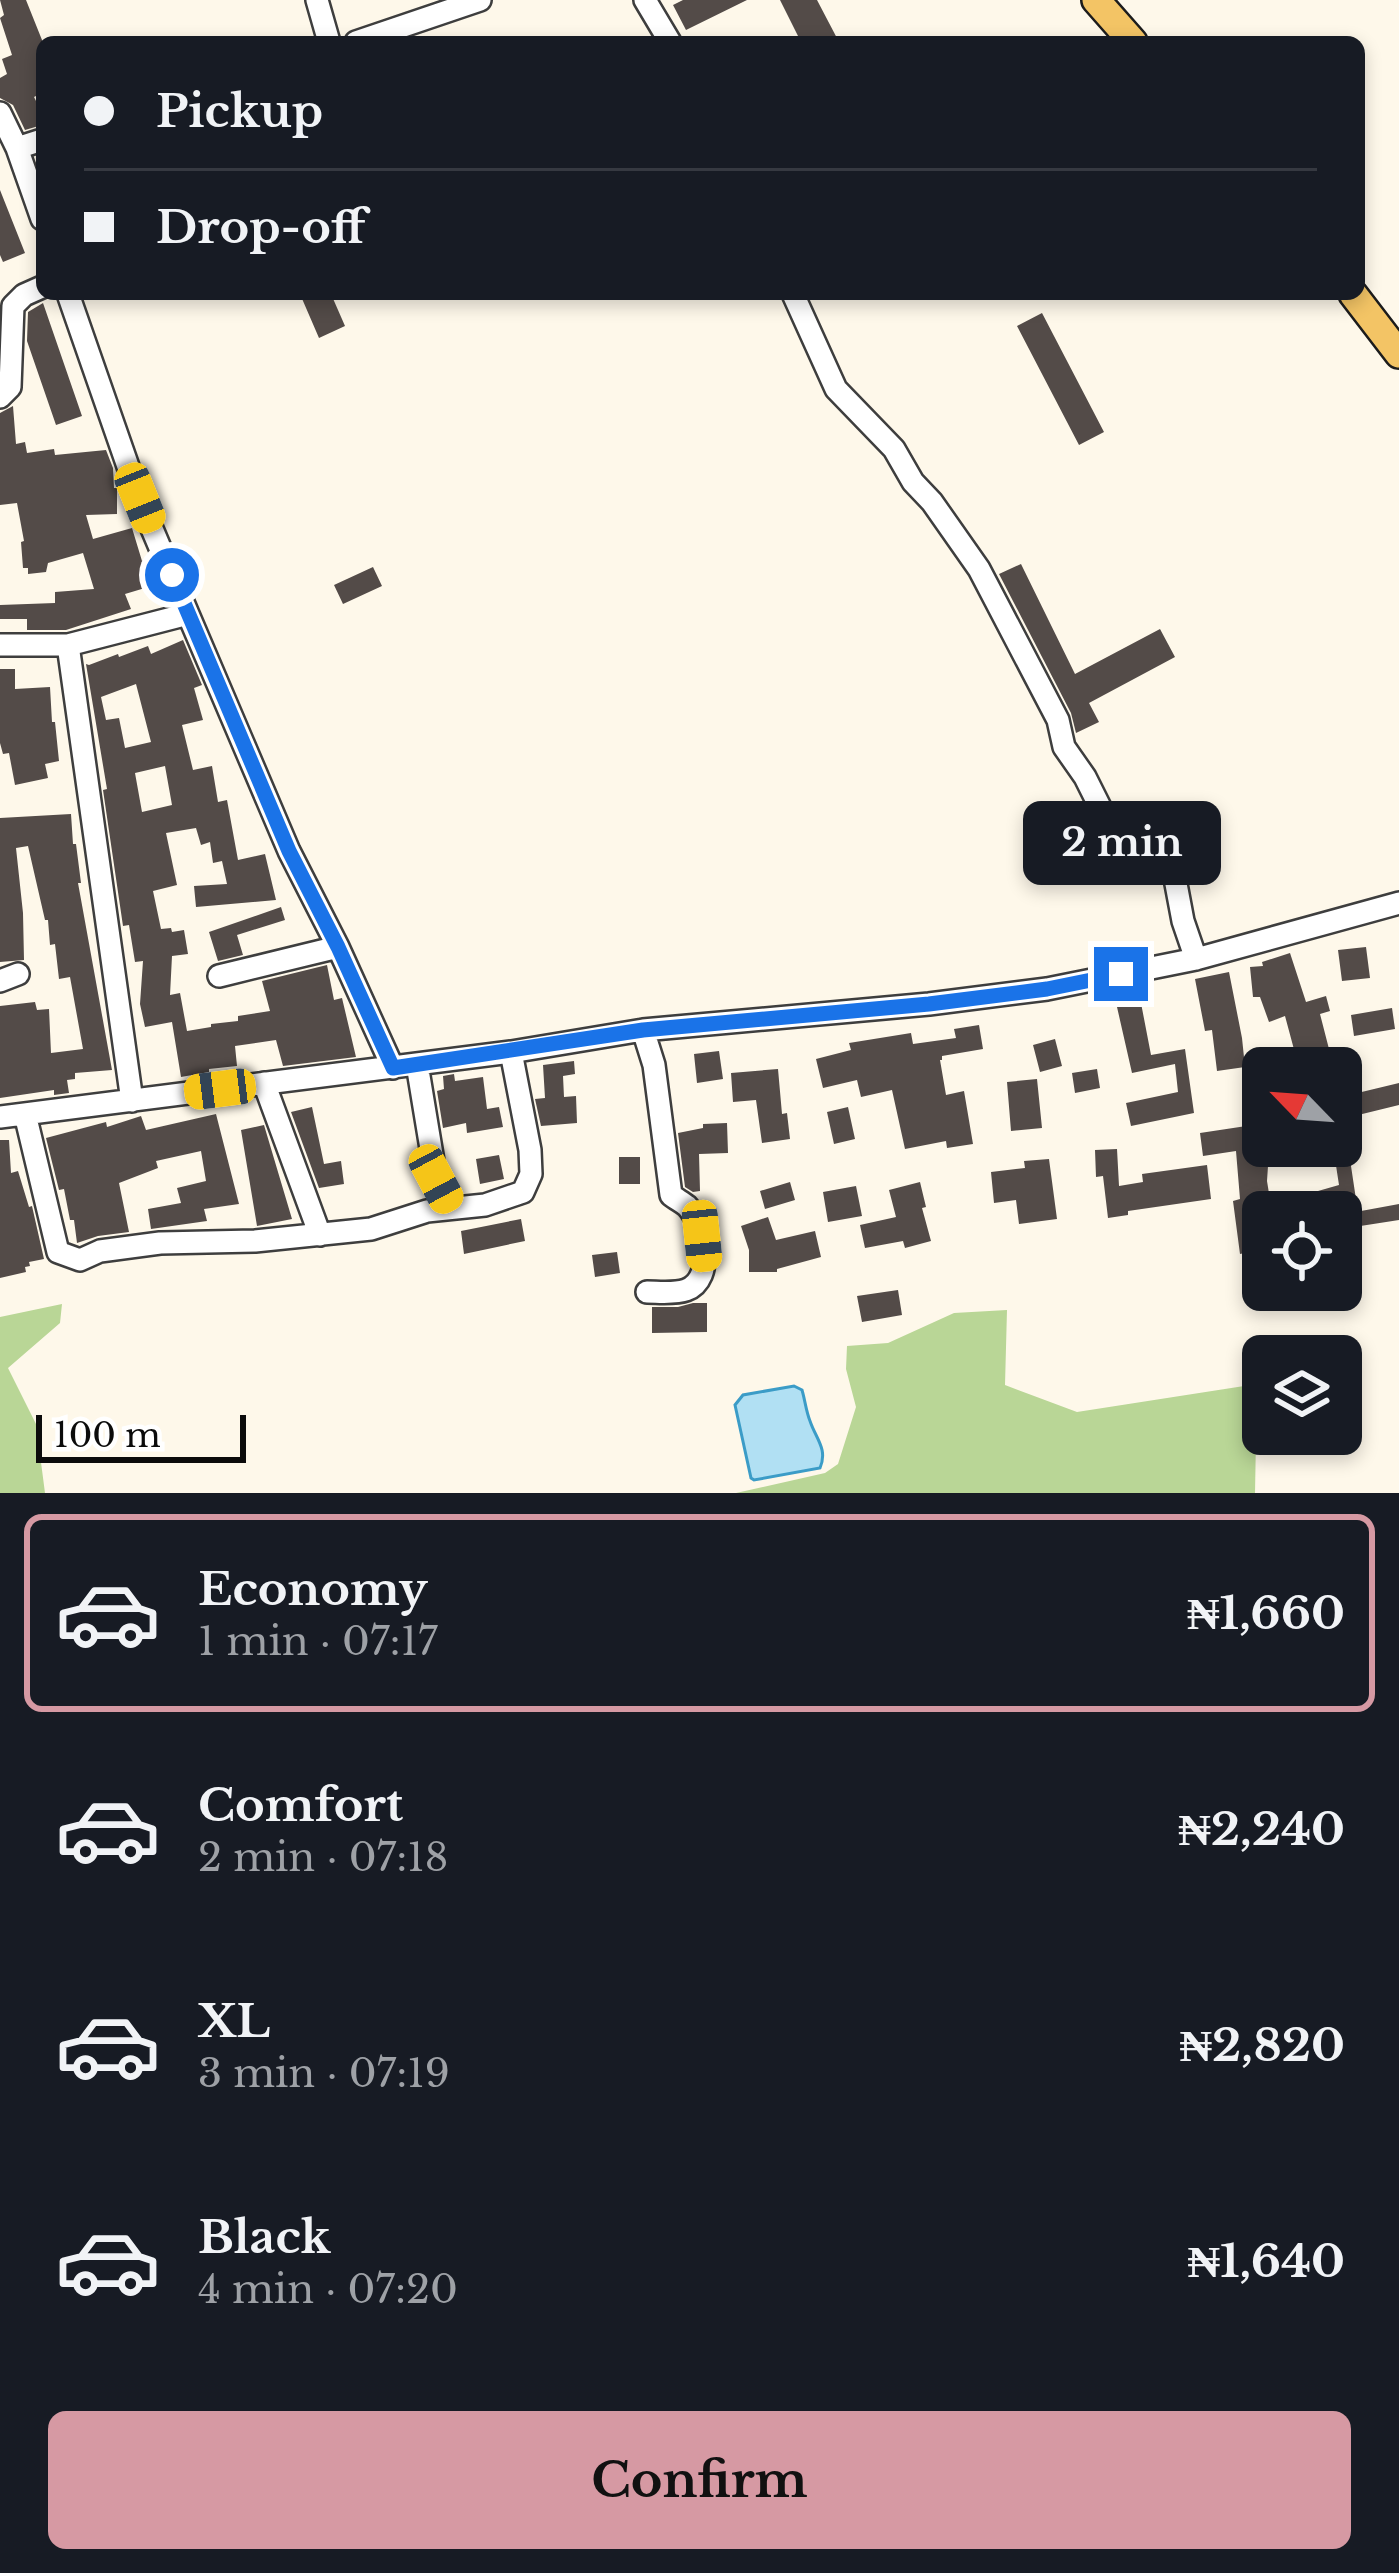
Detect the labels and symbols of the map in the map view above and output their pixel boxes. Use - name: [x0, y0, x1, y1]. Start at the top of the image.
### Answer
- car: [110, 458, 170, 538]
- route start: [145, 548, 199, 602]
- callout: 2 min: [1022, 800, 1220, 884]
- route end: [1094, 947, 1148, 1001]
- north arrow: [1242, 1047, 1362, 1167]
- car: [182, 1067, 258, 1111]
- car: [403, 1139, 469, 1219]
- car: [680, 1198, 724, 1274]
- scale bar: [36, 1409, 246, 1462]

